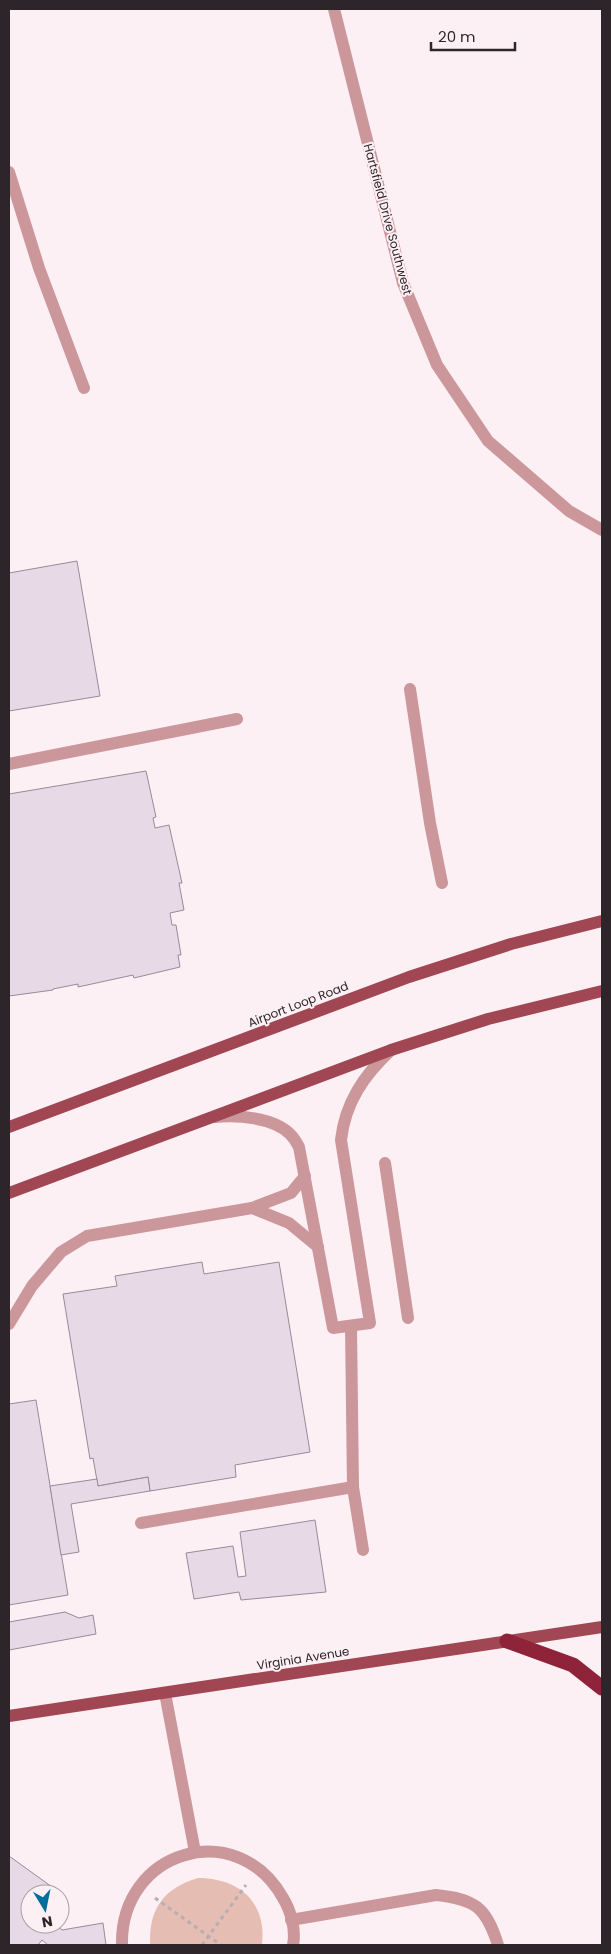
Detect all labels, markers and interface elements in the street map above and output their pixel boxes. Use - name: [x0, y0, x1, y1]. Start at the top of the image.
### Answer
- scale bar: [431, 20, 515, 52]
- text: 20 m: [438, 26, 476, 47]
- street label: Hartsfield Drive Southwest: [360, 142, 416, 296]
- street label: Airport Loop Road: [245, 977, 351, 1031]
- street label: Virginia Avenue: [255, 1642, 351, 1674]
- north arrow: [20, 1884, 70, 1934]
- text: N: [40, 1911, 54, 1933]

